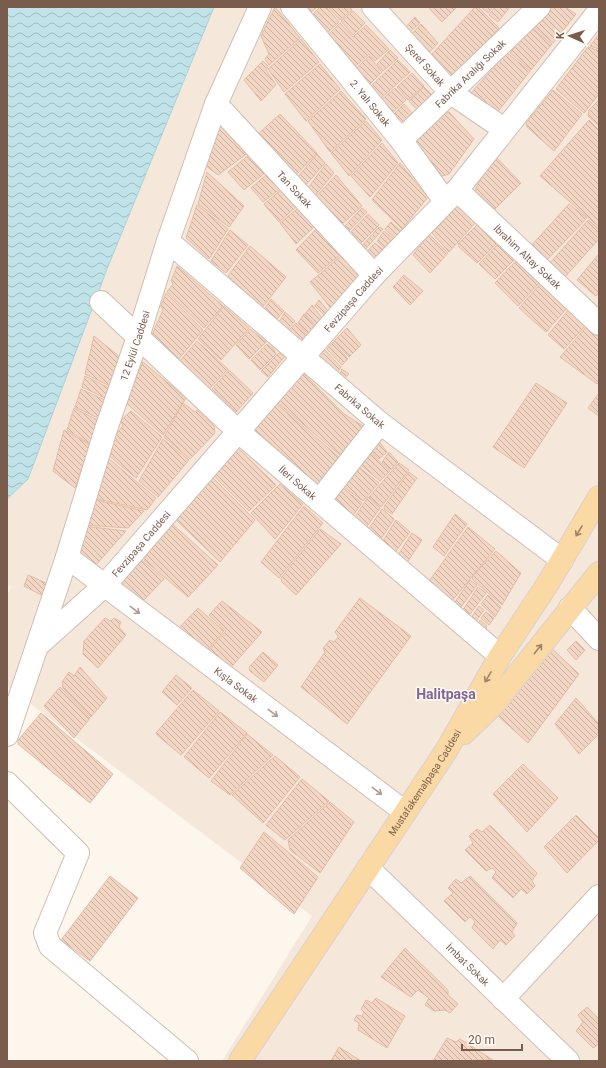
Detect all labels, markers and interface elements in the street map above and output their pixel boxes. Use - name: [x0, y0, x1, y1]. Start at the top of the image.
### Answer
- north arrow: [550, 16, 590, 56]
- text: K: [554, 31, 567, 39]
- street label: Fabrika Aralığı Sokak: [433, 37, 509, 110]
- street label: Şeref Sokak: [403, 42, 448, 89]
- street label: 2. Yalı Sokak: [348, 78, 393, 129]
- street label: Tan Sokak: [275, 169, 315, 211]
- street label: İbrahim Altay Sokak: [491, 222, 564, 292]
- street label: Fevzipaşa Caddesi: [322, 264, 385, 334]
- street label: 12 Eylül Caddesi: [118, 309, 152, 382]
- street label: Fabrika Sokak: [332, 382, 388, 431]
- street label: İleri Sokak: [276, 463, 319, 503]
- street label: Fevzipaşa Caddesi: [110, 509, 173, 579]
- one-way arrow: [575, 525, 583, 537]
- one-way arrow: [130, 605, 141, 614]
- one-way arrow: [534, 644, 542, 655]
- street label: Kışla Sokak: [212, 665, 261, 706]
- one-way arrow: [484, 671, 492, 683]
- district label: Halitpaşa: [416, 686, 476, 702]
- one-way arrow: [267, 709, 278, 717]
- street label: Mustafakemalpaşa Caddesi: [386, 728, 463, 838]
- one-way arrow: [371, 787, 382, 795]
- street label: İmbat Sokak: [444, 941, 492, 989]
- scale bar: [462, 1026, 522, 1052]
- text: 20 m: [468, 1033, 495, 1047]

